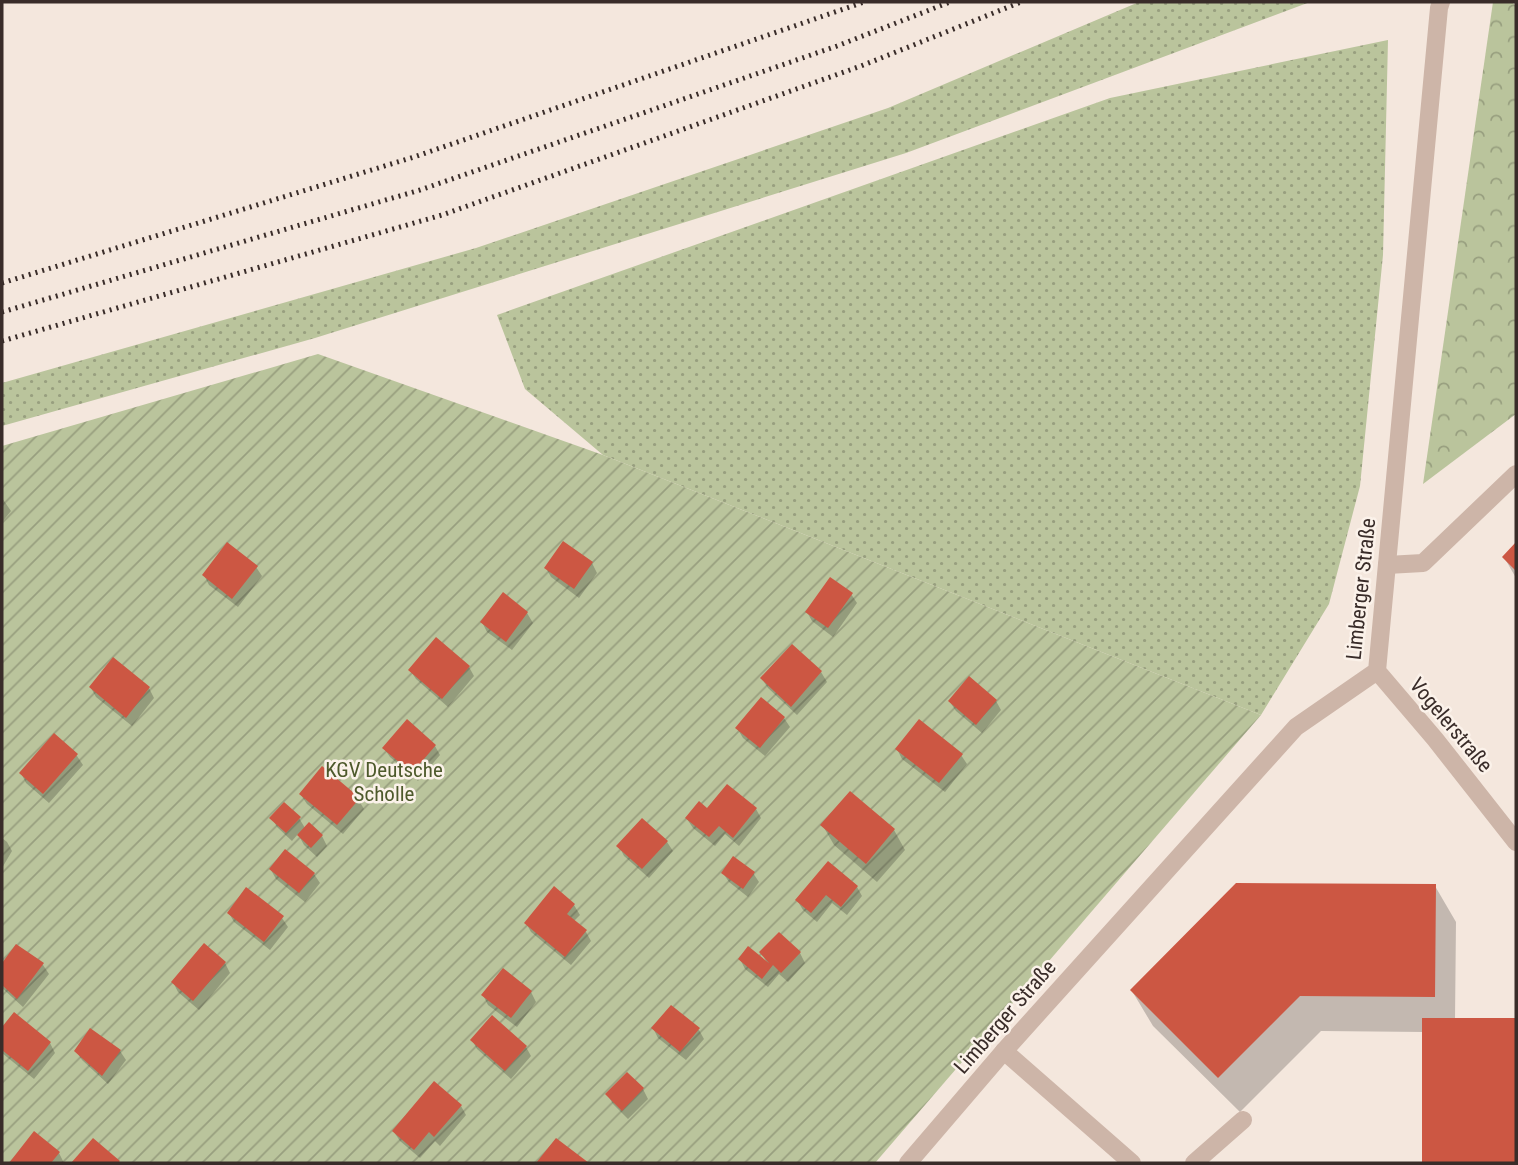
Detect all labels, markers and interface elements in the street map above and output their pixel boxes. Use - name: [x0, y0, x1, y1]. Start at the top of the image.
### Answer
- street label: Limberger Straße: [1342, 517, 1380, 661]
- street label: Vogelerstraße: [1405, 673, 1497, 777]
- park label: KGV Deutsche Scholle: [325, 758, 443, 806]
- street label: Limberger Straße: [949, 955, 1061, 1079]

